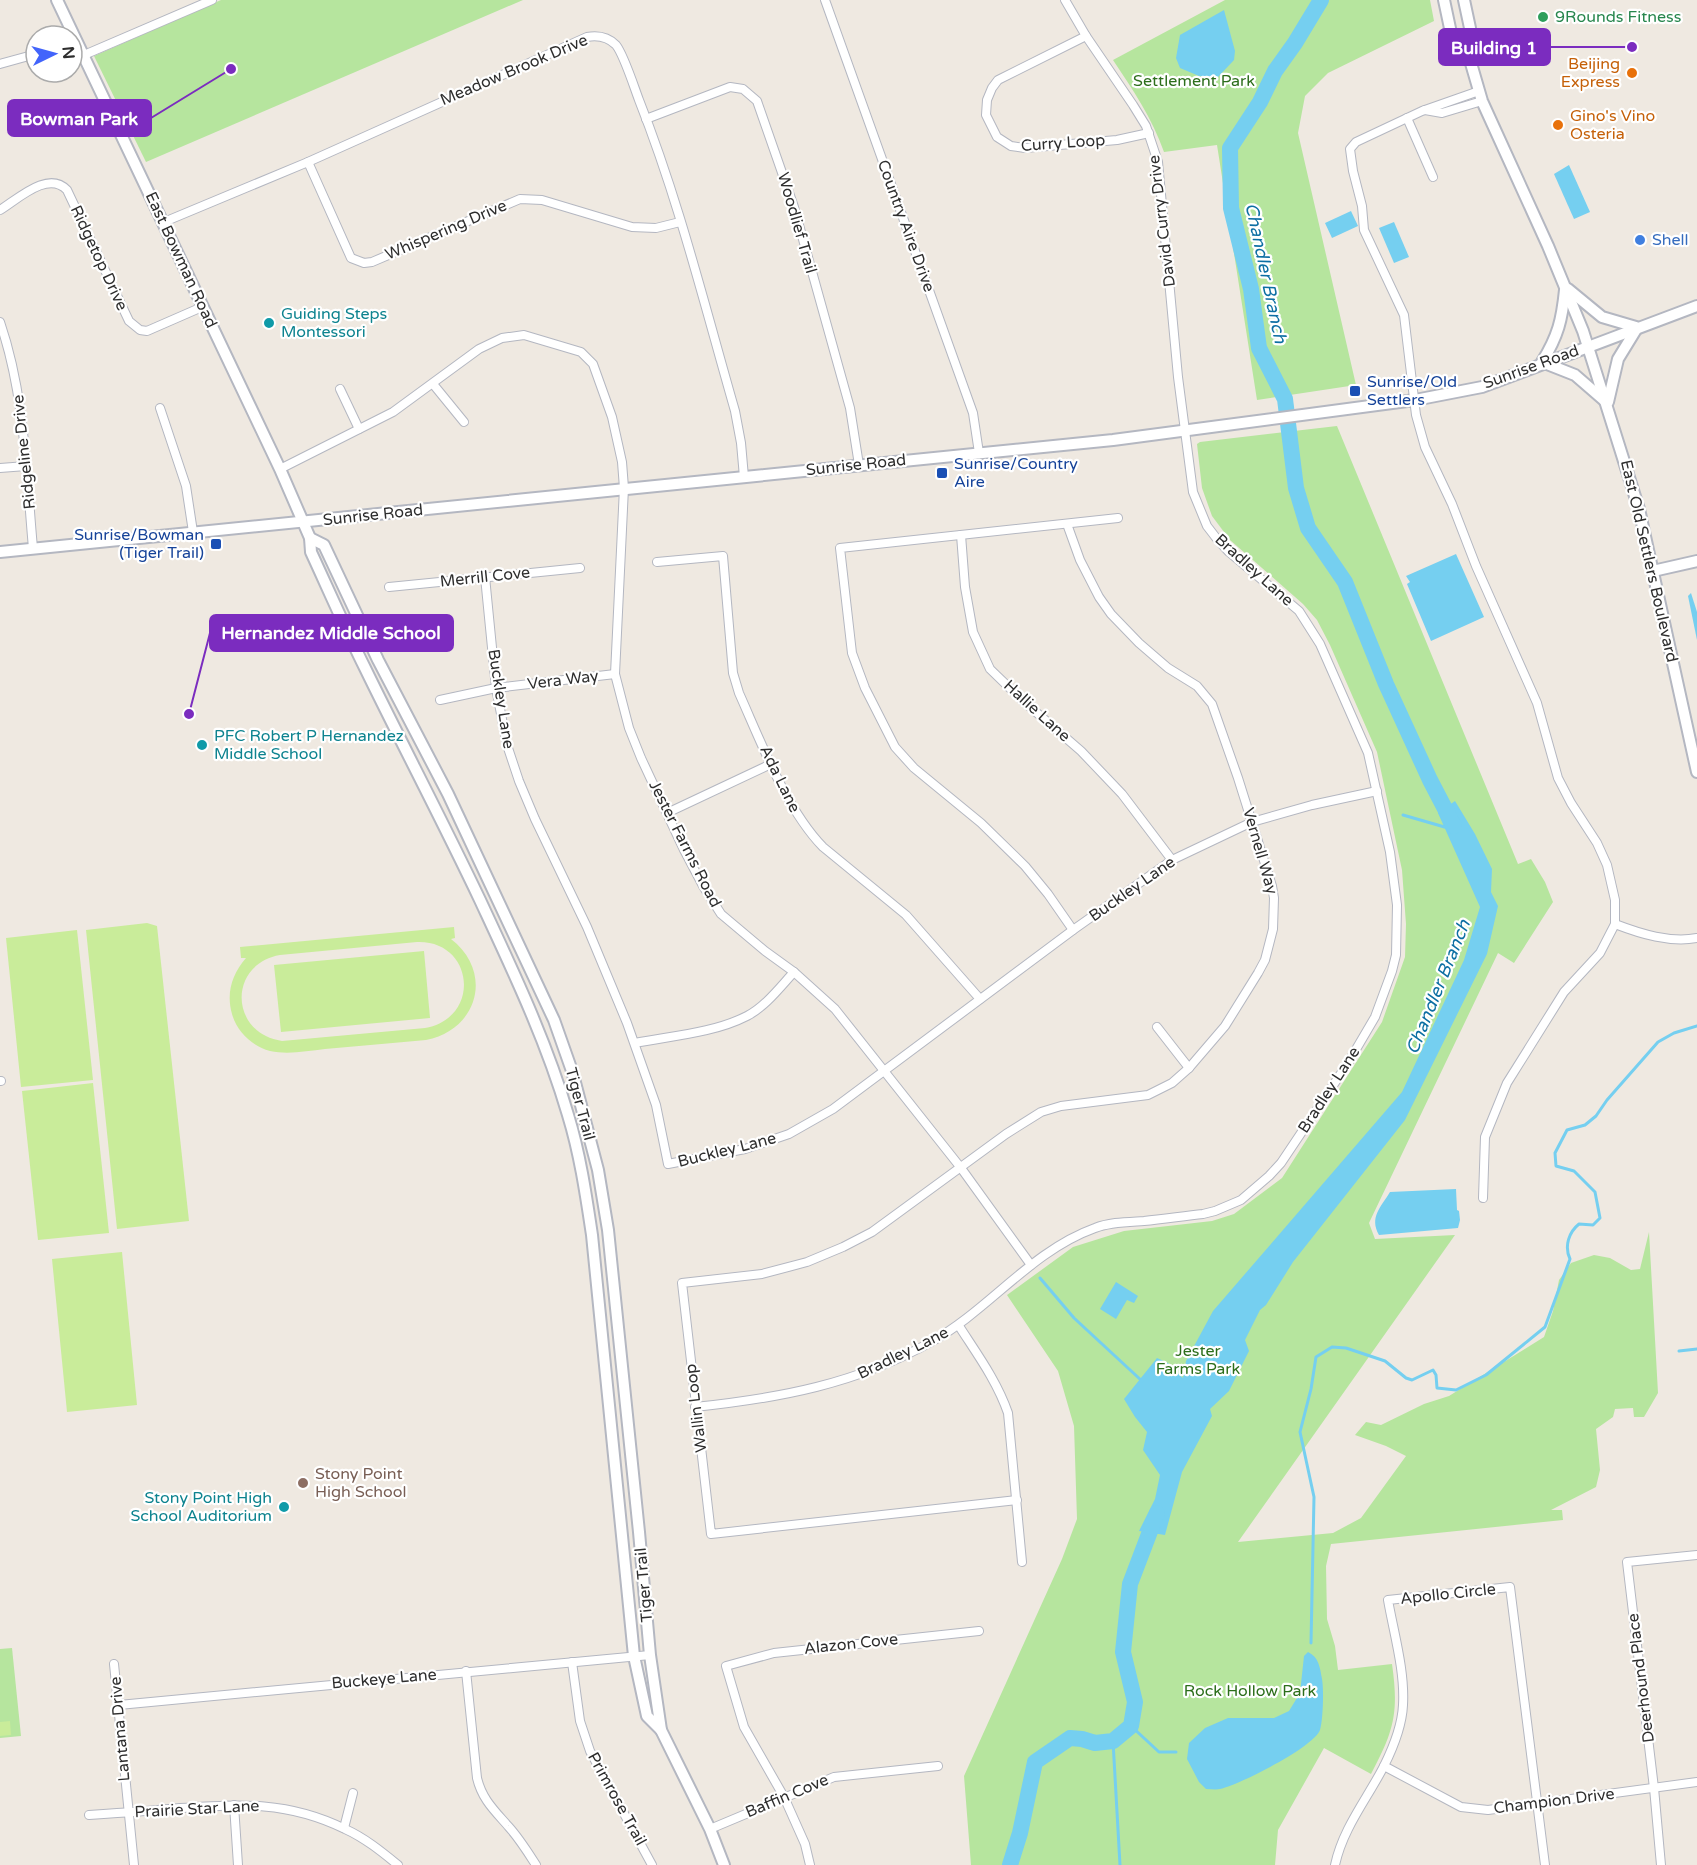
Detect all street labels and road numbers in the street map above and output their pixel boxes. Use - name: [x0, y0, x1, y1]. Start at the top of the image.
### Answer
- street label: Meadow Brook Drive: [437, 30, 591, 110]
- street label: Curry Loop: [1020, 130, 1106, 156]
- street label: David Curry Drive: [1144, 154, 1180, 288]
- street label: Country Aire Drive: [873, 157, 939, 295]
- street label: Woodlief Trail: [773, 170, 821, 276]
- street label: East Bowman Road: [141, 189, 221, 331]
- street label: Whispering Drive: [382, 195, 510, 265]
- street label: Ridgetop Drive: [66, 202, 132, 314]
- street label: Sunrise Road: [1480, 340, 1582, 394]
- street label: Ridgeline Drive: [8, 394, 40, 510]
- street label: Sunrise Road: [805, 450, 907, 480]
- street label: East Old Settlers Boulevard: [1616, 458, 1682, 664]
- street label: Sunrise Road: [322, 500, 424, 530]
- street label: Bradley Lane: [1211, 529, 1297, 611]
- street label: Merrill Cove: [439, 562, 531, 592]
- street label: Buckley Lane: [483, 648, 519, 750]
- street label: Vera Way: [526, 666, 600, 694]
- street label: Hallie Lane: [999, 676, 1075, 746]
- street label: Ada Lane: [755, 742, 805, 816]
- street label: Jester Farms Road: [644, 777, 726, 911]
- street label: Vernell Way: [1238, 805, 1282, 897]
- street label: Buckley Lane: [1085, 852, 1179, 926]
- street label: Bradley Lane: [1294, 1043, 1364, 1137]
- street label: Tiger Trail: [561, 1065, 599, 1143]
- street label: Buckley Lane: [676, 1128, 778, 1172]
- street label: Bradley Lane: [854, 1322, 952, 1384]
- street label: Wallin Loop: [681, 1363, 711, 1453]
- street label: Tiger Trail: [631, 1547, 657, 1623]
- street label: Apollo Circle: [1399, 1579, 1497, 1609]
- street label: Deerhound Place: [1623, 1612, 1659, 1744]
- street label: Alazon Cove: [803, 1629, 899, 1659]
- street label: Buckeye Lane: [331, 1664, 437, 1694]
- street label: Lantana Drive: [105, 1676, 135, 1782]
- street label: Primrose Trail: [583, 1749, 651, 1849]
- street label: Baffin Cove: [743, 1770, 831, 1822]
- street label: Champion Drive: [1492, 1784, 1616, 1818]
- street label: Prairie Star Lane: [134, 1796, 260, 1822]

